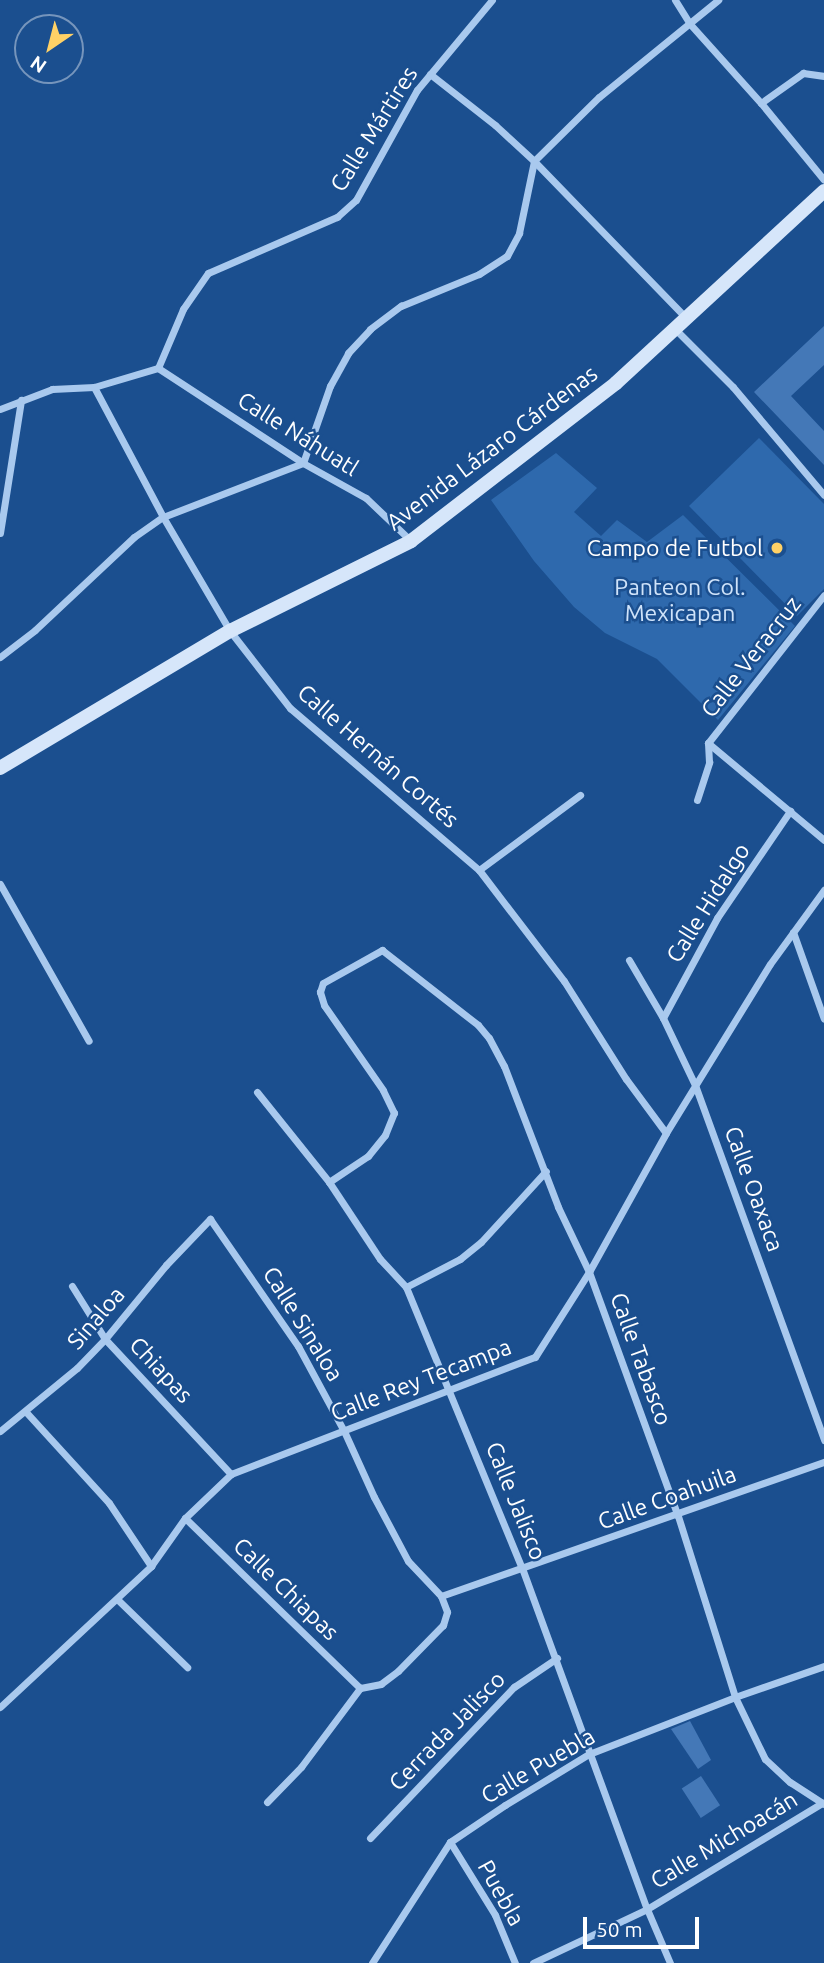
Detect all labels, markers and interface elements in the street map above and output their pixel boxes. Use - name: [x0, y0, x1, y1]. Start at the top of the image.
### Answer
- north arrow: [14, 14, 84, 84]
- text: N: [26, 51, 50, 78]
- street label: Calle Mártires: [325, 61, 423, 197]
- street label: Avenida Lázaro Cárdenas: [381, 360, 603, 536]
- street label: Calle Náhuatl: [232, 386, 364, 482]
- place label: Campo de Futbol: [587, 534, 763, 562]
- marker: Campo de Futbol: [769, 540, 785, 556]
- park label: Panteon Col. Mexicapan: [614, 573, 746, 627]
- street label: Calle Veracruz: [695, 591, 807, 723]
- street label: Calle Hernán Cortés: [292, 678, 464, 834]
- street label: Calle Hidalgo: [660, 838, 756, 968]
- street label: Calle Oaxaca: [719, 1123, 789, 1255]
- street label: Calle Sinaloa: [257, 1262, 349, 1386]
- street label: Sinaloa: [61, 1281, 131, 1355]
- street label: Calle Tabasco: [604, 1289, 678, 1429]
- street label: Chiapas: [124, 1331, 198, 1409]
- street label: Calle Rey Tecampa: [327, 1333, 515, 1427]
- street label: Calle Jalisco: [480, 1438, 552, 1564]
- street label: Calle Coahuila: [594, 1460, 740, 1536]
- street label: Calle Chiapas: [228, 1532, 344, 1646]
- street label: Cerrada Jalisco: [383, 1666, 511, 1796]
- street label: Calle Puebla: [476, 1722, 600, 1810]
- street label: Calle Michoacán: [646, 1785, 802, 1895]
- street label: Puebla: [472, 1855, 530, 1931]
- scale bar: [586, 1904, 702, 1948]
- text: 50 m: [596, 1917, 643, 1941]

